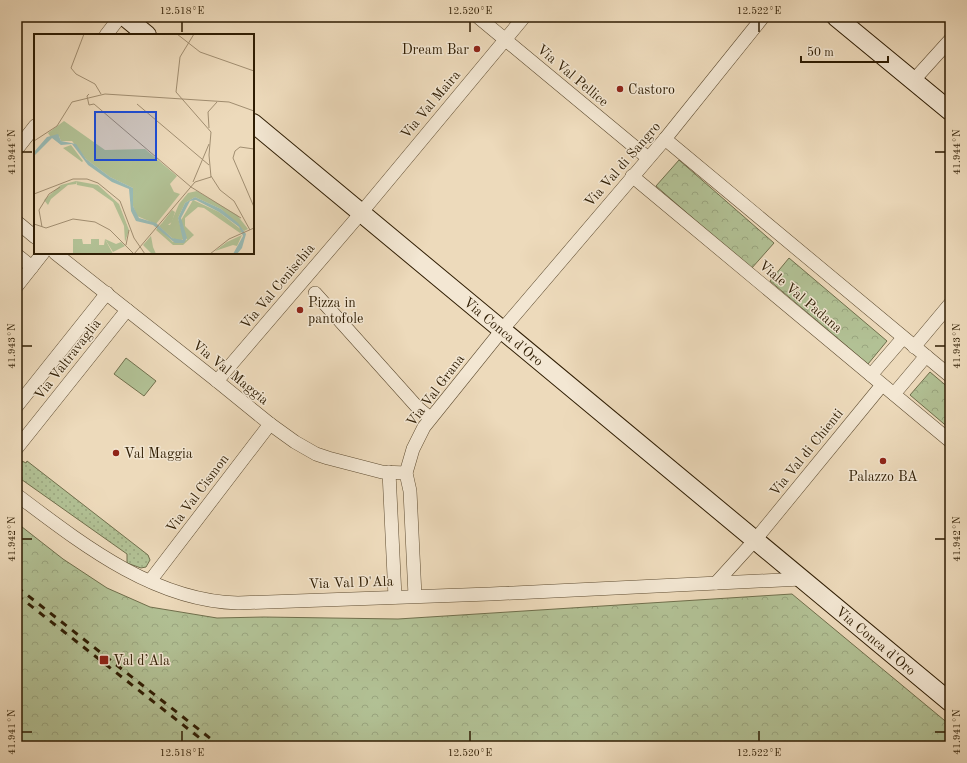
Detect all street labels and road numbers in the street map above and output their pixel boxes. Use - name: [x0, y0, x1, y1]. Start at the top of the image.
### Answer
- street label: Via Val Pellice: [534, 42, 611, 109]
- street label: Via Val Maira: [398, 68, 463, 141]
- street label: Via Val di Sangro: [582, 119, 663, 210]
- street label: Via Val Cenischia: [238, 241, 317, 332]
- street label: Viale Val Padana: [756, 258, 845, 336]
- street label: Via Conca d'Oro: [461, 295, 546, 369]
- street label: Via Valtravaglia: [32, 317, 104, 403]
- street label: Via Val Maggia: [190, 338, 271, 408]
- street label: Via Val Grana: [404, 352, 467, 429]
- street label: Via Val di Chienti: [767, 406, 846, 499]
- street label: Via Val Cismon: [164, 452, 232, 535]
- street label: Via Val D'Ala: [308, 575, 394, 591]
- street label: Via Conca d'Oro: [833, 604, 918, 678]

